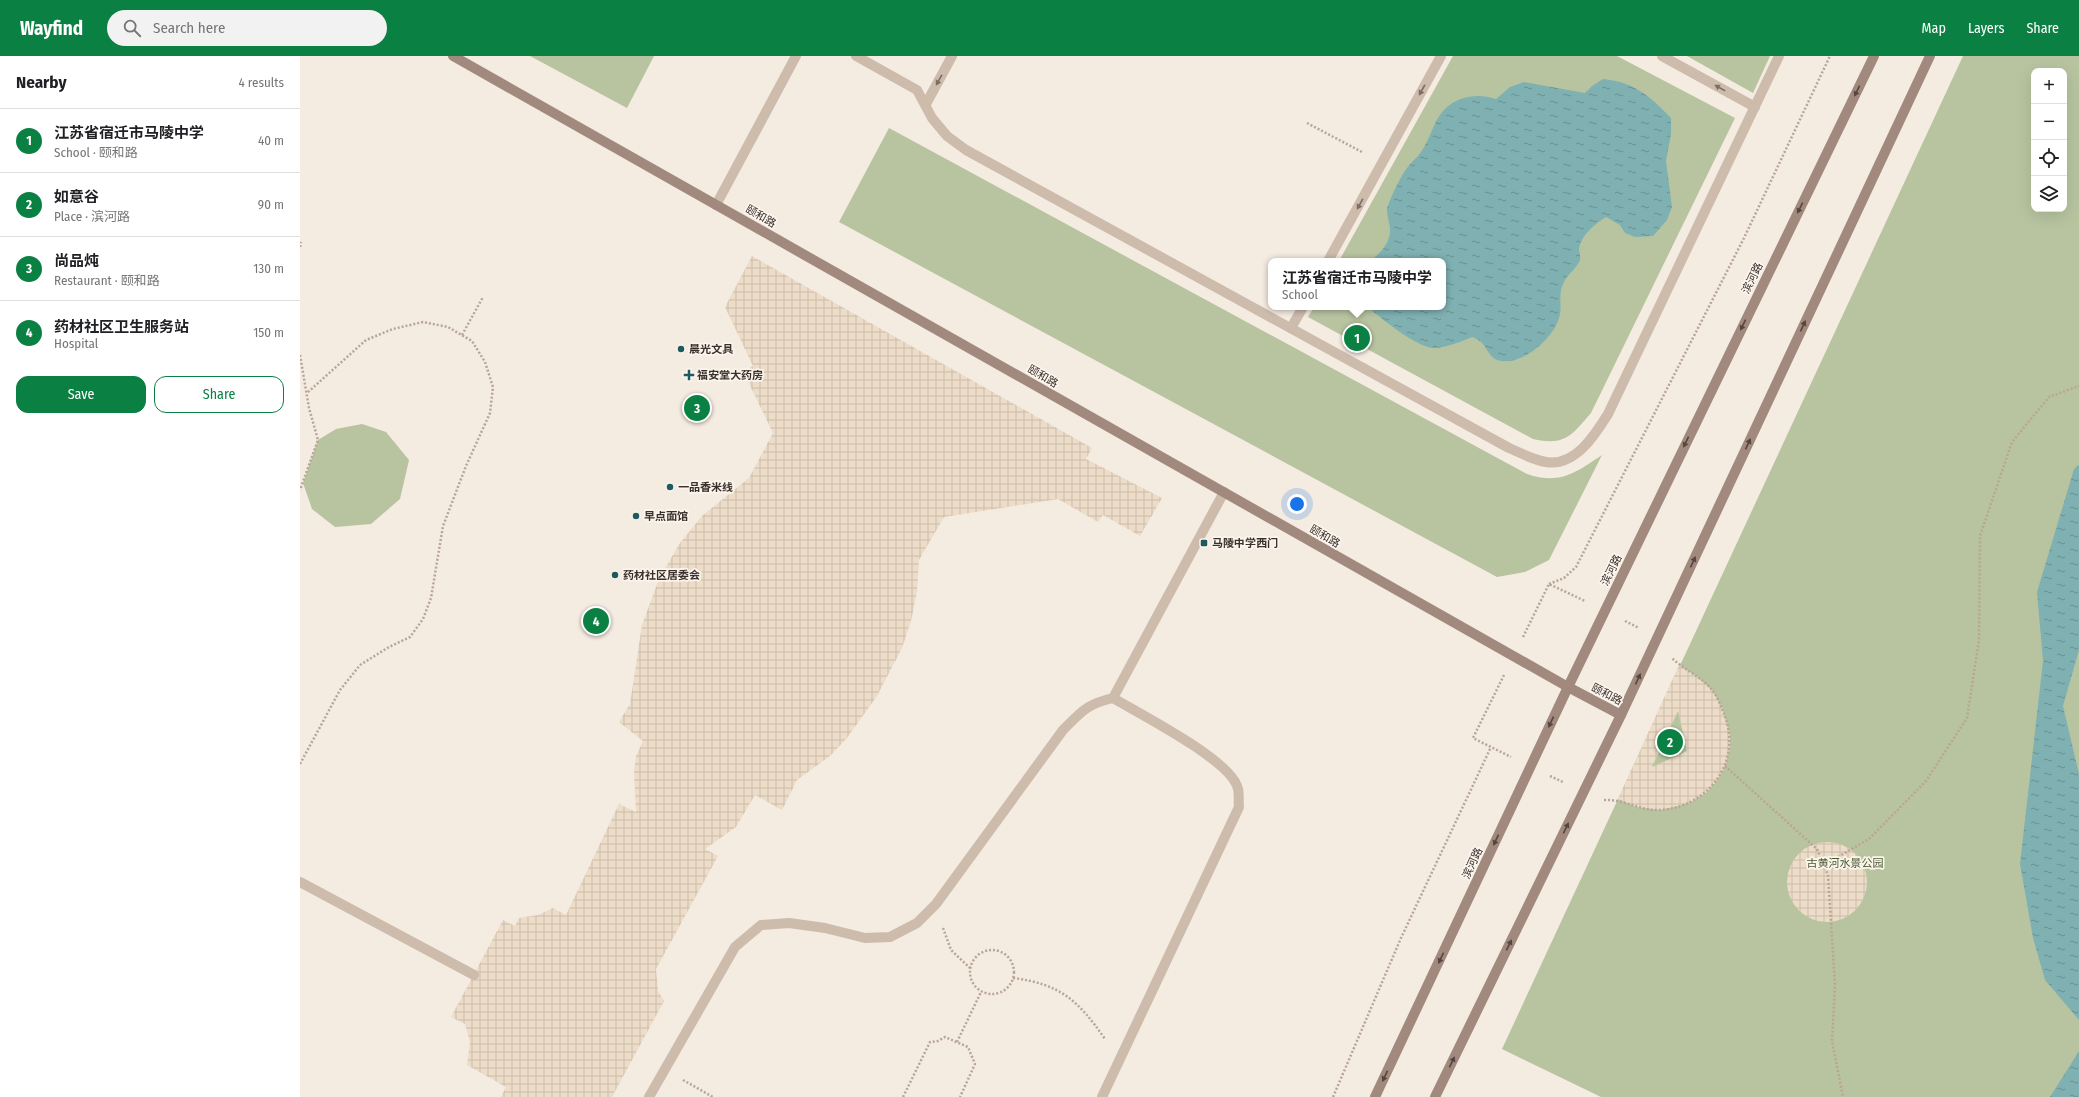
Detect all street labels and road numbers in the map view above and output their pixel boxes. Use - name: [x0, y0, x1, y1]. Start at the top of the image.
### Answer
- street label: 颐和路: [743, 203, 778, 230]
- street label: 滨河路: [1739, 261, 1766, 296]
- street label: 颐和路: [1025, 363, 1060, 390]
- street label: 颐和路: [1307, 523, 1342, 550]
- street label: 滨河路: [1598, 553, 1625, 588]
- street label: 颐和路: [1589, 681, 1624, 708]
- street label: 滨河路: [1460, 846, 1485, 881]

